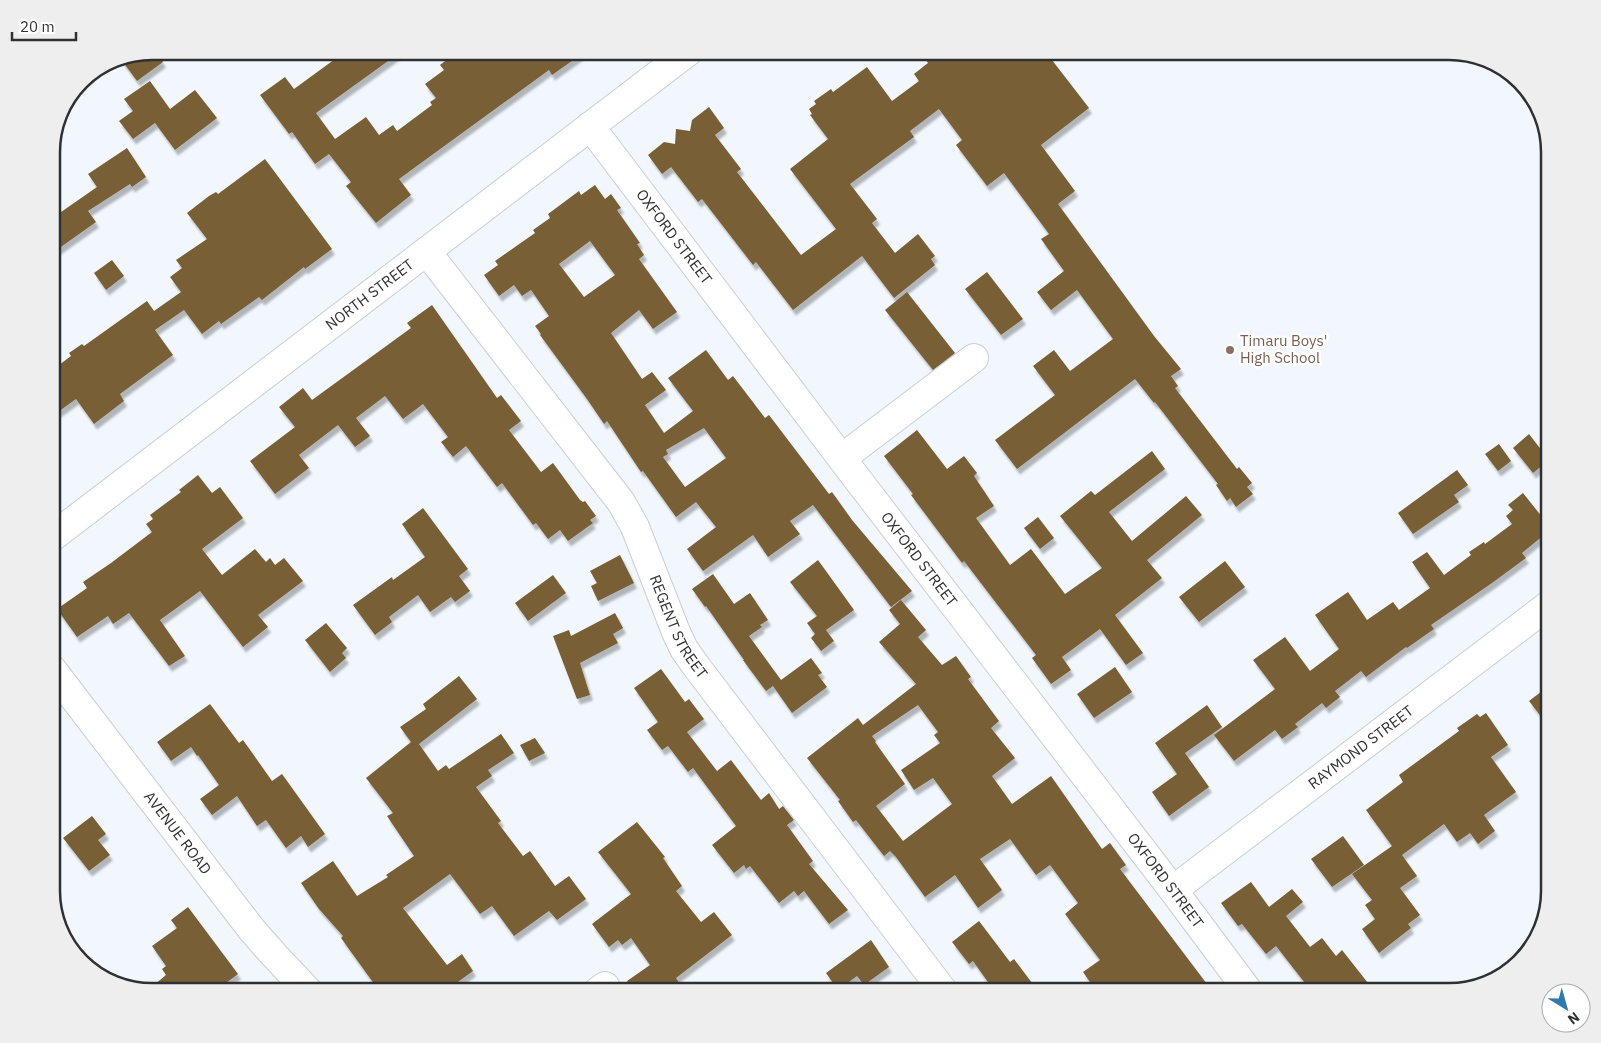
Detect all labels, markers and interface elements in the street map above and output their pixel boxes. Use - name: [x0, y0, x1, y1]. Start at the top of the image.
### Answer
- scale bar: [12, 10, 76, 42]
- text: 20 m: [20, 17, 55, 36]
- street label: OXFORD STREET: [632, 185, 717, 288]
- street label: NORTH STREET: [322, 254, 418, 334]
- place label: Timaru Boys' High School: [1240, 331, 1327, 367]
- marker: Timaru Boys' High School: [1224, 344, 1236, 356]
- street label: OXFORD STREET: [877, 508, 962, 610]
- street label: REGENT STREET: [646, 572, 712, 682]
- street label: RAYMOND STREET: [1304, 701, 1417, 793]
- street label: AVENUE ROAD: [140, 787, 216, 878]
- street label: OXFORD STREET: [1124, 829, 1208, 932]
- north arrow: [1541, 983, 1591, 1033]
- text: N: [1564, 1008, 1583, 1029]

